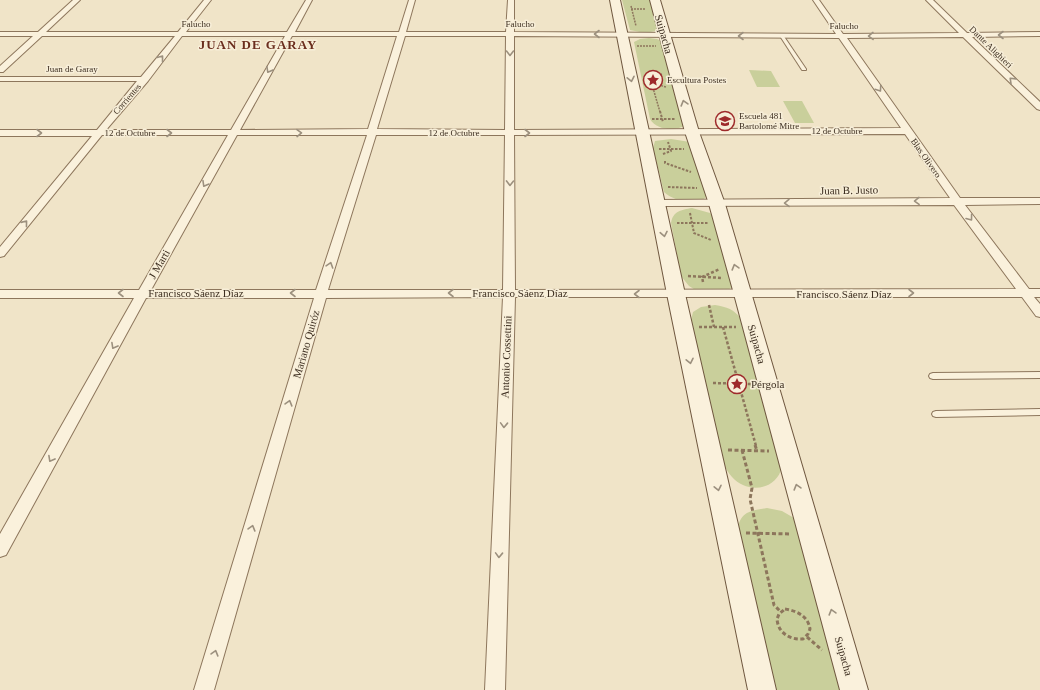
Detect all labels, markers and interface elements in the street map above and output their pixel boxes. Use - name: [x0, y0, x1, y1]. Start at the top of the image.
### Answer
- street label: Suipacha: [653, 13, 675, 55]
- street label: Falucho: [182, 19, 211, 29]
- street label: Falucho: [506, 19, 535, 29]
- street label: Falucho: [830, 21, 859, 31]
- street label: Dante Alighieri: [967, 24, 1015, 70]
- one-way arrow: [594, 30, 600, 38]
- one-way arrow: [998, 31, 1004, 39]
- one-way arrow: [738, 32, 744, 40]
- one-way arrow: [868, 32, 874, 40]
- district label: JUAN DE GARAY: [199, 37, 317, 52]
- one-way arrow: [506, 50, 514, 56]
- one-way arrow: [156, 56, 163, 63]
- street label: Juan de Garay: [46, 64, 98, 74]
- one-way arrow: [266, 66, 274, 74]
- place icon: Escultura Postes: [642, 69, 664, 91]
- place label: Escultura Postes: [667, 75, 727, 85]
- one-way arrow: [627, 76, 635, 82]
- one-way arrow: [1009, 78, 1017, 85]
- street label: Corrientes: [111, 81, 143, 116]
- one-way arrow: [874, 85, 882, 92]
- one-way arrow: [680, 100, 689, 107]
- school or university icon: Escuela 481 Bartolomé Mitre: [714, 110, 736, 132]
- place label: Escuela 481 Bartolomé Mitre: [739, 111, 799, 131]
- street label: 12 de Octubre: [812, 126, 862, 136]
- street label: 12 de Octubre: [105, 128, 155, 138]
- street label: 12 de Octubre: [429, 128, 479, 138]
- one-way arrow: [36, 129, 42, 137]
- one-way arrow: [166, 129, 172, 137]
- one-way arrow: [296, 129, 302, 137]
- one-way arrow: [524, 129, 530, 137]
- street label: Blas Olivero: [909, 136, 943, 180]
- one-way arrow: [203, 180, 210, 187]
- one-way arrow: [506, 180, 514, 186]
- street label: Juan B. Justo: [820, 183, 879, 197]
- one-way arrow: [914, 197, 920, 205]
- one-way arrow: [784, 199, 790, 207]
- one-way arrow: [965, 214, 972, 221]
- one-way arrow: [20, 221, 27, 228]
- one-way arrow: [659, 231, 668, 237]
- street label: J Marti: [146, 247, 172, 281]
- one-way arrow: [325, 262, 334, 269]
- one-way arrow: [731, 264, 740, 271]
- street label: Francisco Sáenz Díaz: [148, 287, 244, 299]
- street label: Francisco Sáenz Díaz: [472, 287, 568, 299]
- street label: Francisco Sáenz Díaz: [796, 288, 892, 300]
- one-way arrow: [118, 289, 124, 297]
- one-way arrow: [290, 289, 296, 297]
- one-way arrow: [448, 289, 454, 297]
- one-way arrow: [908, 289, 914, 297]
- one-way arrow: [634, 290, 640, 298]
- street label: Mariano Quiróz: [291, 308, 322, 380]
- street label: Antonio Cossettini: [499, 315, 513, 399]
- street label: Suipacha: [746, 323, 768, 365]
- one-way arrow: [111, 341, 118, 349]
- one-way arrow: [686, 358, 694, 364]
- place icon: Pérgola: [726, 373, 748, 395]
- place label: Pérgola: [751, 378, 785, 390]
- one-way arrow: [284, 400, 293, 407]
- one-way arrow: [500, 422, 508, 428]
- one-way arrow: [48, 455, 55, 462]
- one-way arrow: [793, 484, 801, 490]
- one-way arrow: [714, 485, 722, 491]
- one-way arrow: [247, 525, 256, 532]
- one-way arrow: [495, 552, 504, 558]
- one-way arrow: [828, 609, 837, 616]
- street label: Suipacha: [833, 635, 855, 677]
- one-way arrow: [210, 649, 219, 656]

